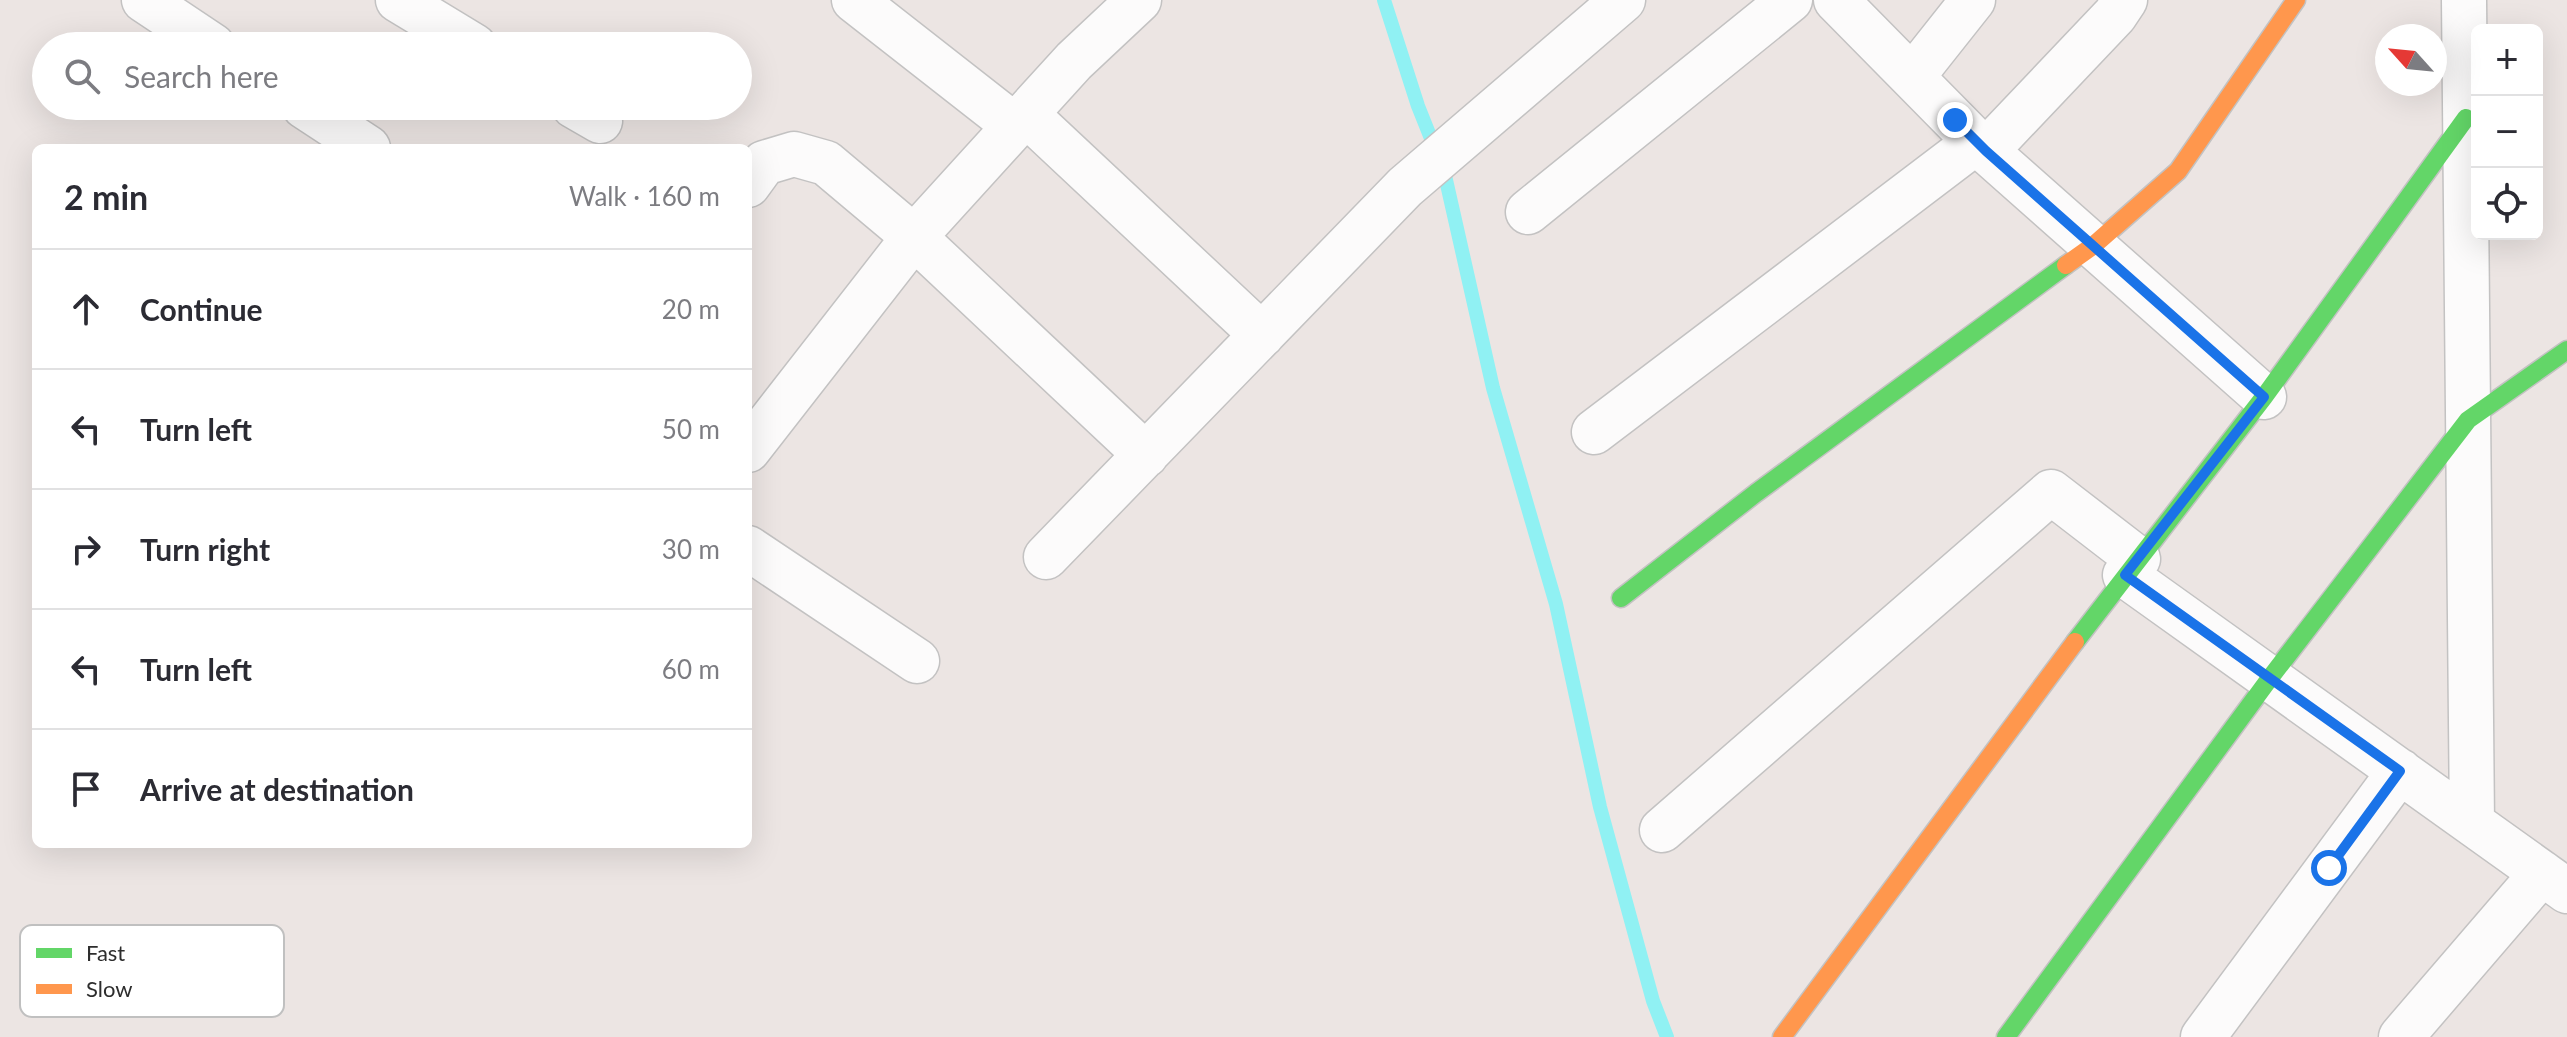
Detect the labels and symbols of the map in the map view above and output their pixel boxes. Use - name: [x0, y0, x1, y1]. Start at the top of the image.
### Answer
- north arrow: [2375, 24, 2447, 96]
- route end: [1937, 102, 1973, 138]
- route start: [2311, 850, 2347, 886]
- legend: [20, 925, 284, 1017]
- text: Fast: [86, 939, 125, 966]
- text: Slow: [86, 975, 133, 1002]

